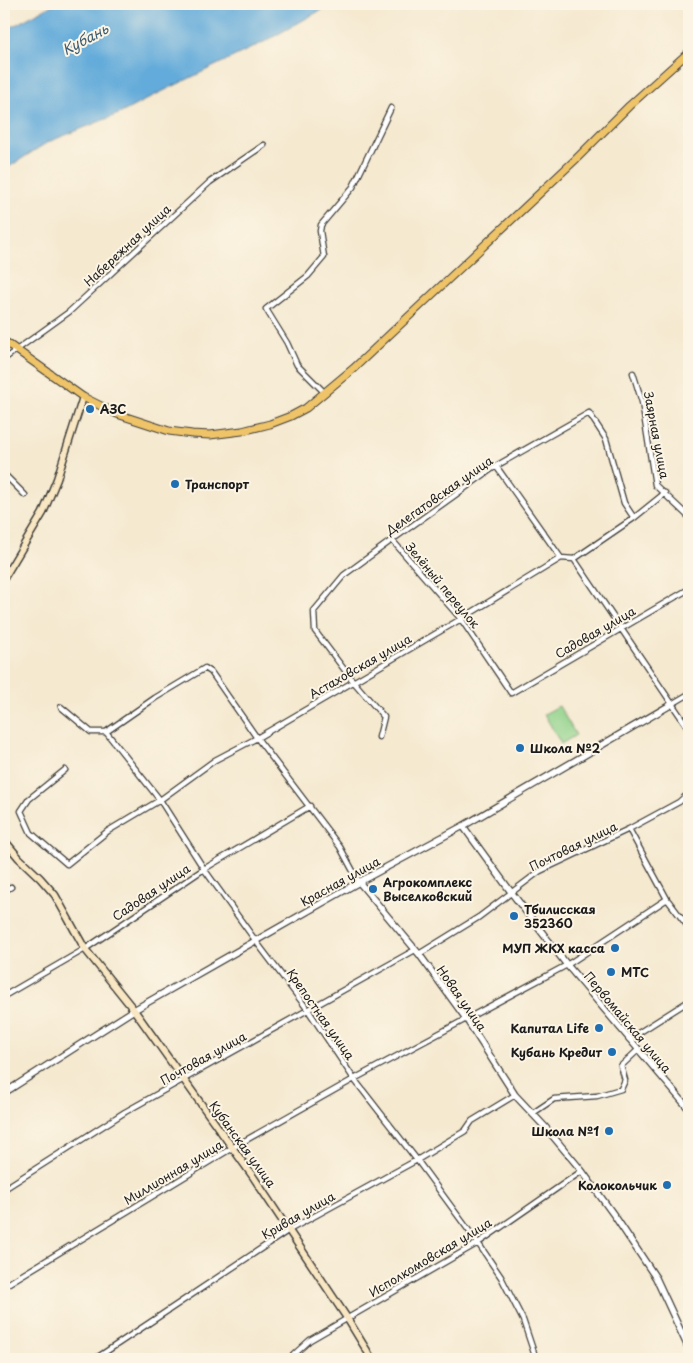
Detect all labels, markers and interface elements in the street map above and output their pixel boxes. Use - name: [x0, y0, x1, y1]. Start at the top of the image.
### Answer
- water label: Кубань: [58, 18, 113, 60]
- street label: Набережная улица: [79, 200, 175, 290]
- street label: Заярная улица: [640, 390, 674, 481]
- place label: АЗС: [100, 400, 126, 418]
- marker: АЗС: [84, 403, 96, 415]
- street label: Делегатовская улица: [381, 451, 497, 539]
- place label: Транспорт: [185, 475, 250, 493]
- marker: Транспорт: [169, 478, 181, 490]
- street label: Зелёный переулок: [402, 538, 485, 633]
- street label: Садовая улица: [551, 601, 639, 662]
- street label: Астаховская улица: [306, 629, 415, 703]
- place label: Школа №2: [530, 739, 601, 757]
- marker: Школа №2: [514, 742, 526, 754]
- street label: Почтовая улица: [526, 817, 620, 875]
- street label: Красная улица: [297, 852, 383, 910]
- street label: Садовая улица: [109, 859, 194, 925]
- place label: Агрокомплекс Выселковский: [382, 873, 473, 905]
- marker: Агрокомплекс Выселковский: [367, 883, 379, 895]
- place label: Тбилисская 352360: [524, 900, 596, 932]
- marker: Тбилисская 352360: [508, 910, 520, 922]
- place label: МУП ЖКХ касса: [502, 939, 605, 957]
- marker: МУП ЖКХ касса: [609, 942, 621, 954]
- street label: Новая улица: [433, 962, 492, 1035]
- place label: МТС: [621, 963, 649, 981]
- street label: Крепостная улица: [283, 965, 360, 1064]
- marker: МТС: [605, 966, 617, 978]
- street label: Первомайская улица: [580, 967, 676, 1077]
- place label: Капитал Life: [510, 1019, 589, 1037]
- marker: Капитал Life: [593, 1022, 605, 1034]
- street label: Почтовая улица: [157, 1027, 250, 1089]
- place label: Кубань Кредит: [511, 1043, 603, 1061]
- marker: Кубань Кредит: [606, 1046, 618, 1058]
- street label: Кубанская улица: [205, 1097, 281, 1191]
- place label: Школа №1: [531, 1122, 599, 1140]
- marker: Школа №1: [603, 1125, 615, 1137]
- street label: Миллионная улица: [120, 1135, 226, 1209]
- place label: Колокольчик: [578, 1176, 657, 1194]
- marker: Колокольчик: [661, 1179, 673, 1191]
- street label: Кривая улица: [258, 1187, 338, 1243]
- street label: Исполкомовская улица: [365, 1213, 495, 1301]

